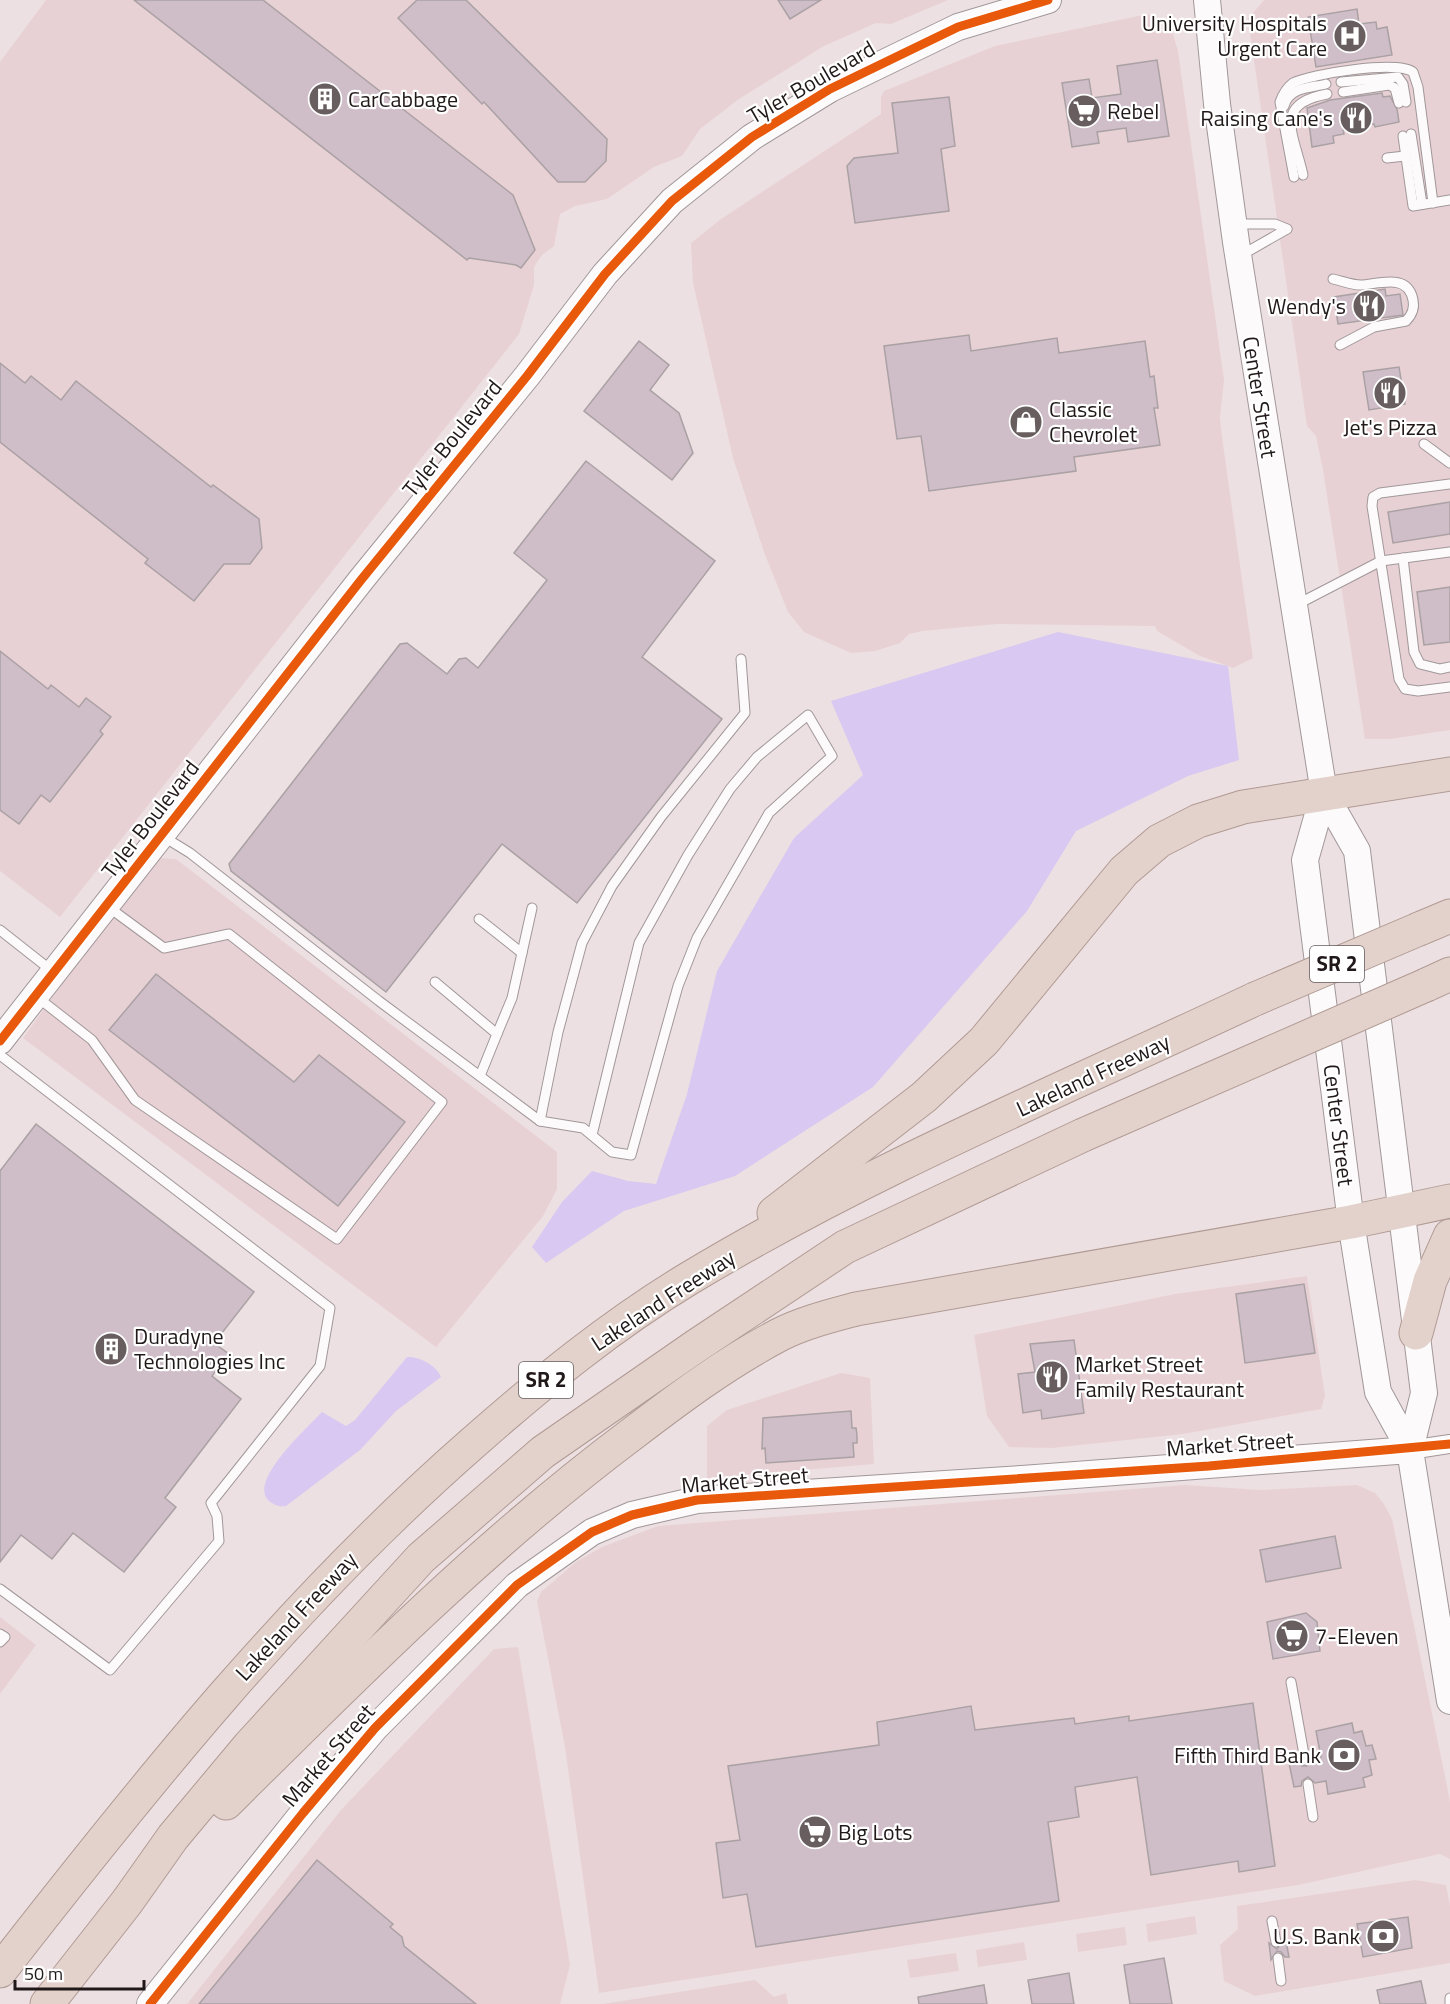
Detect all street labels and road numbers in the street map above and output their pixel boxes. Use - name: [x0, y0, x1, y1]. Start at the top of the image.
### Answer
- street label: Tyler Boulevard: [741, 32, 881, 132]
- street label: Center Street: [1234, 334, 1286, 460]
- street label: Tyler Boulevard: [394, 372, 510, 504]
- street label: Tyler Boulevard: [93, 752, 207, 886]
- road number: SR 2: [1310, 946, 1364, 982]
- street label: Lakeland Freeway: [1011, 1024, 1176, 1126]
- street label: Center Street: [1315, 1062, 1363, 1188]
- street label: Lakeland Freeway: [584, 1240, 742, 1359]
- road number: SR 2: [519, 1362, 573, 1398]
- street label: Market Street: [1165, 1423, 1295, 1465]
- street label: Market Street: [680, 1457, 810, 1503]
- street label: Lakeland Freeway: [227, 1543, 365, 1688]
- street label: Market Street: [273, 1695, 383, 1814]

